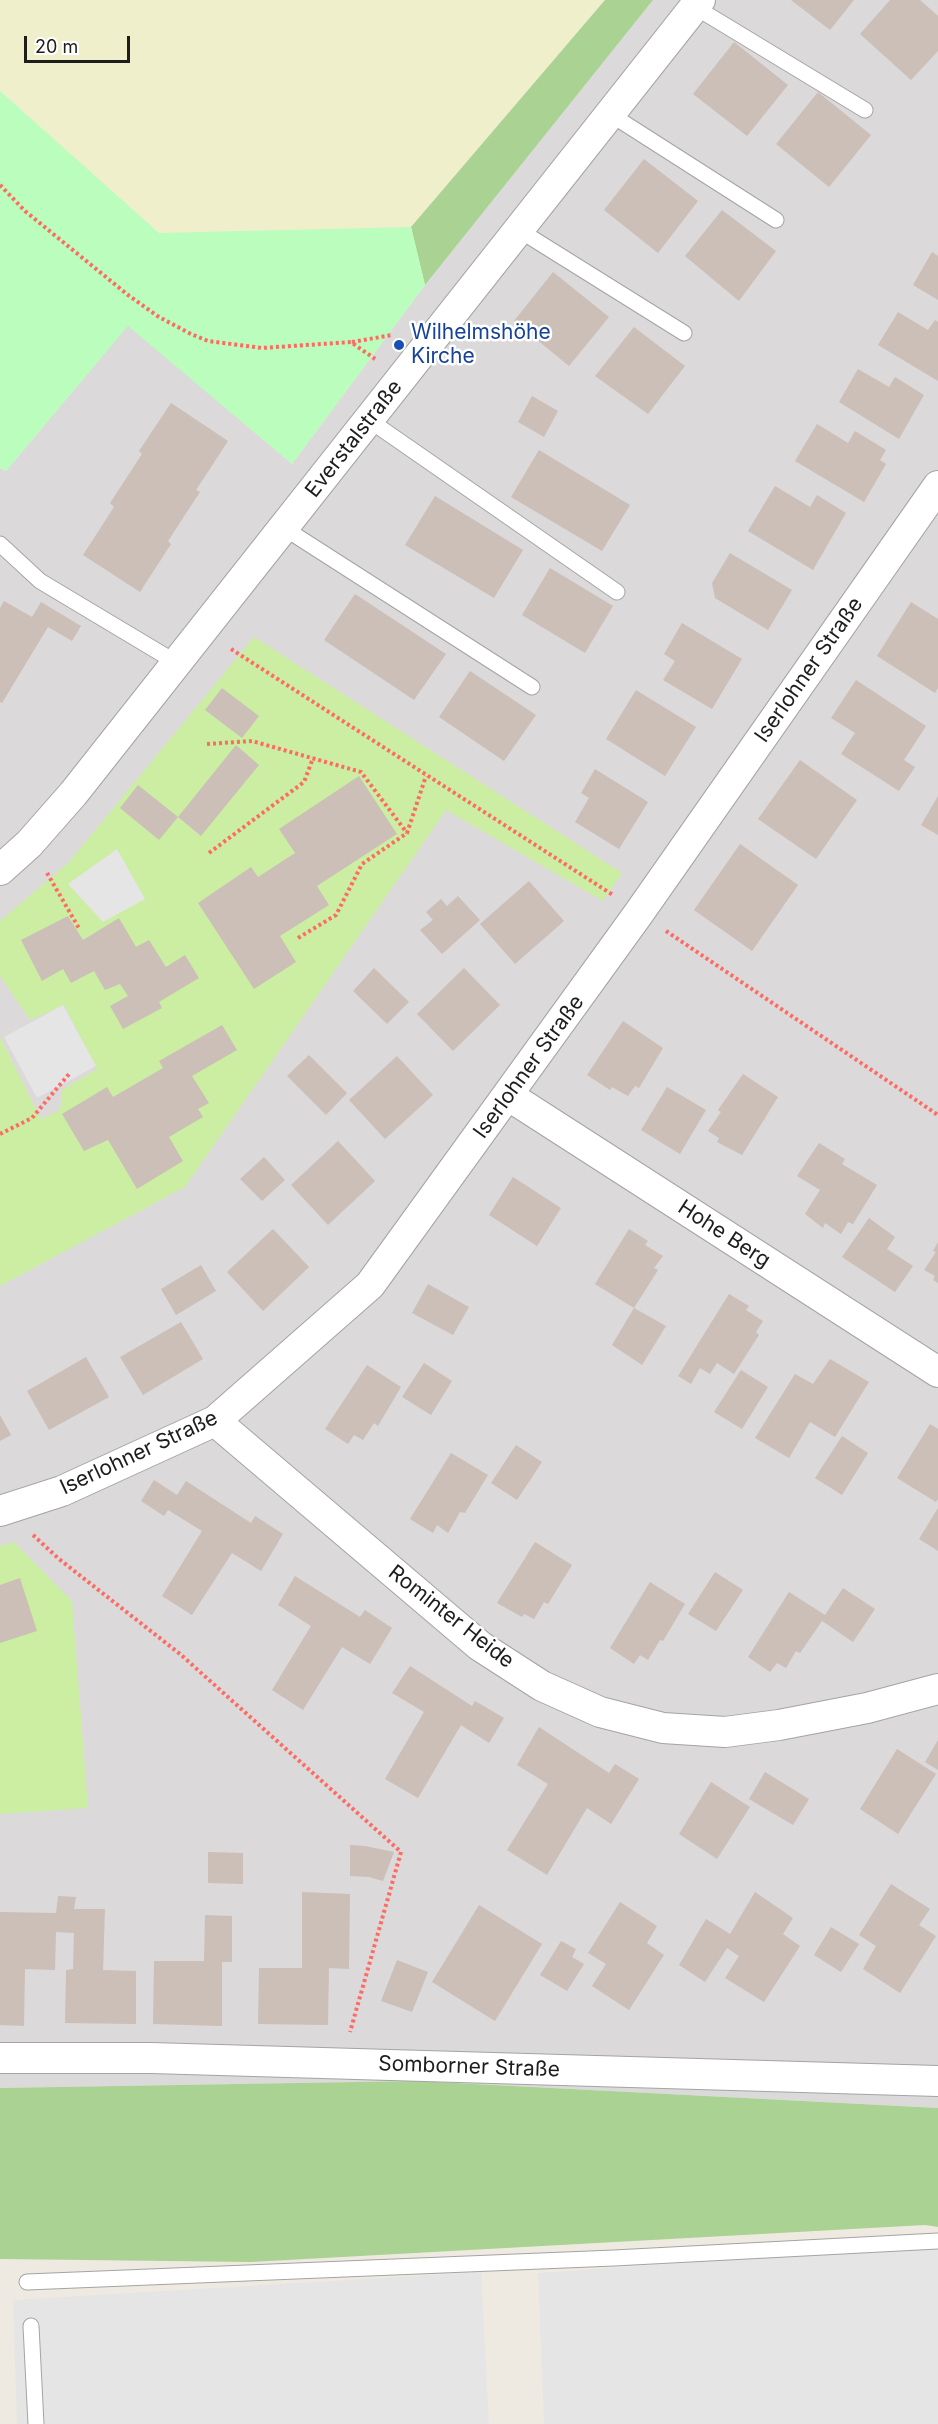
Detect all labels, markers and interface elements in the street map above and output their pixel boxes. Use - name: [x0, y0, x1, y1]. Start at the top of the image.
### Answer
- scale bar: [27, 24, 134, 62]
- text: 20 m: [35, 36, 78, 57]
- place label: Wilhelmshöhe Kirche: [411, 320, 551, 370]
- marker: Wilhelmshöhe Kirche: [392, 338, 406, 352]
- street label: Everstalstraße: [300, 375, 408, 503]
- street label: Iserlohner Straße: [750, 593, 868, 747]
- street label: Iserlohner Straße: [469, 990, 589, 1144]
- street label: Hohe Berg: [673, 1195, 775, 1273]
- street label: Iserlohner Straße: [56, 1405, 222, 1501]
- street label: Rominter Heide: [383, 1560, 519, 1674]
- street label: Somborner Straße: [378, 2051, 560, 2083]

